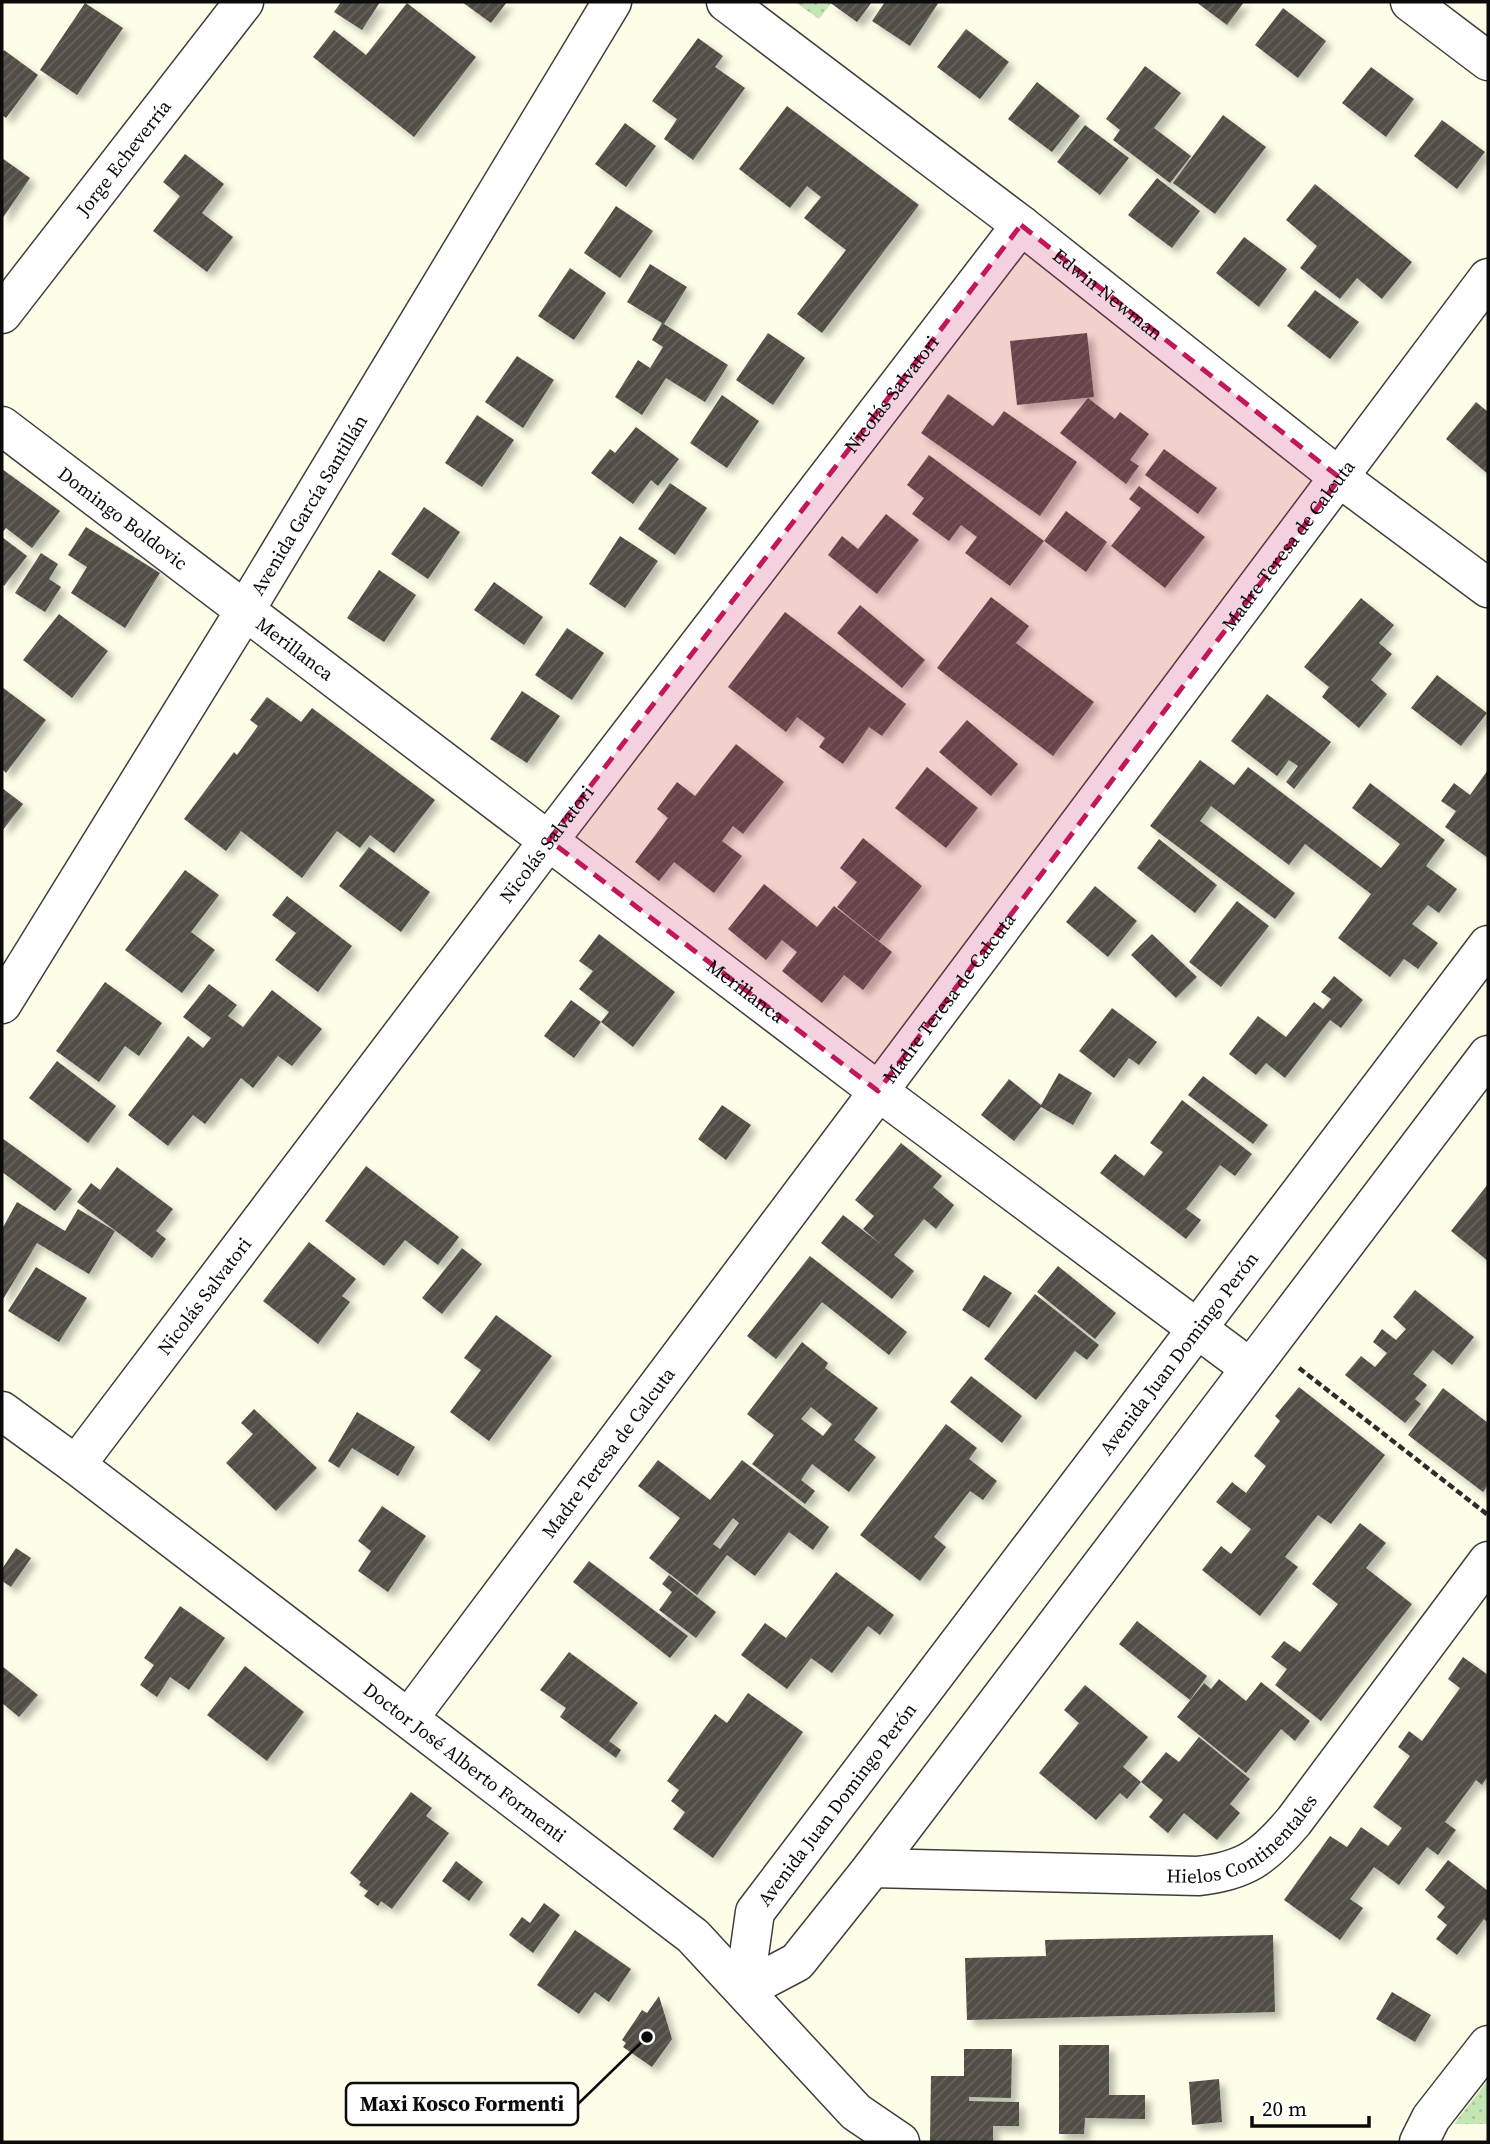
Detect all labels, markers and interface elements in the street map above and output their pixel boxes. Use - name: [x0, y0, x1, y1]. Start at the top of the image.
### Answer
- street label: Jorge Echeverría: [69, 94, 177, 222]
- street label: Edwin Newman: [1047, 242, 1169, 346]
- street label: Nicolás Salvatori: [838, 330, 945, 458]
- street label: Avenida García Santillán: [244, 410, 373, 600]
- street label: Madre Teresa de Calcuta: [1216, 454, 1361, 635]
- street label: Domingo Boldovic: [53, 460, 193, 576]
- street label: Merillanca: [251, 611, 340, 687]
- street label: Nicolás Salvatori: [493, 780, 600, 908]
- street label: Madre Teresa de Calcuta: [876, 907, 1021, 1088]
- street label: Merillanca: [702, 953, 790, 1029]
- street label: Nicolás Salvatori: [151, 1232, 257, 1360]
- street label: Avenida Juan Domingo Perón: [1093, 1246, 1264, 1460]
- street label: Madre Teresa de Calcuta: [536, 1361, 681, 1543]
- street label: Doctor José Alberto Formenti: [358, 1676, 572, 1848]
- street label: Avenida Juan Domingo Perón: [751, 1697, 922, 1911]
- street label: Hielos Continentales: [1166, 1789, 1323, 1889]
- callout: Maxi Kosco Formenti: [346, 2083, 578, 2125]
- scale bar: [1252, 2084, 1369, 2128]
- text: Maxi Kosco Formenti: [360, 2089, 565, 2118]
- text: 20 m: [1262, 2094, 1307, 2123]

